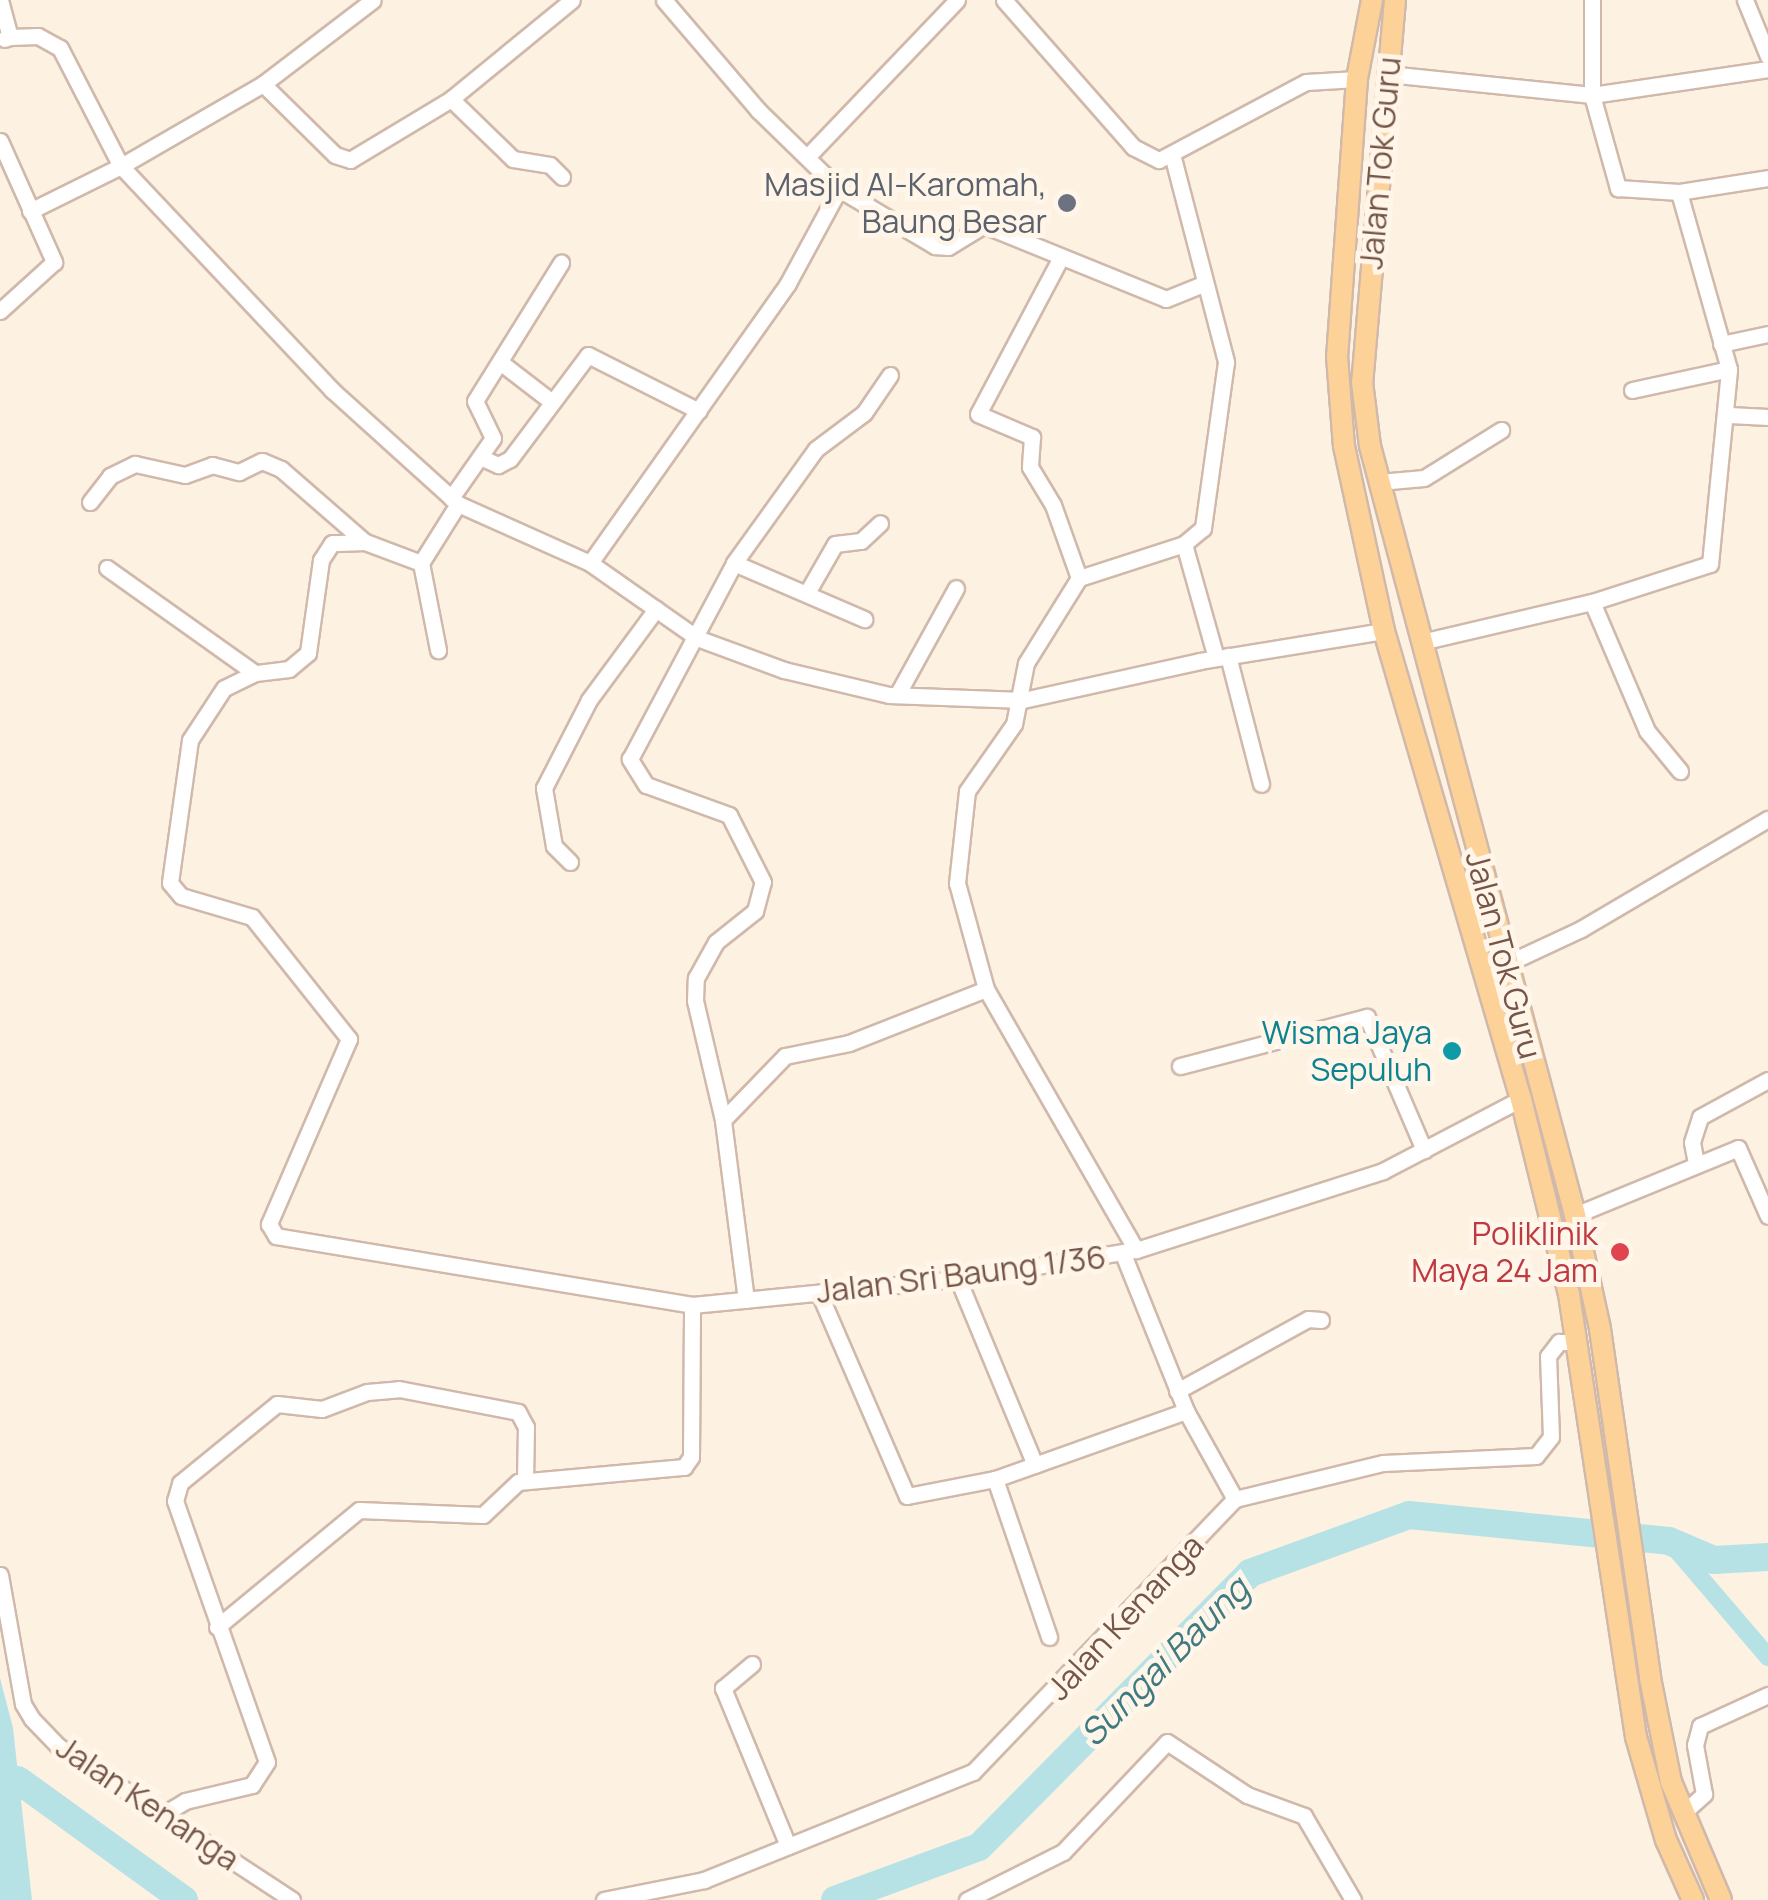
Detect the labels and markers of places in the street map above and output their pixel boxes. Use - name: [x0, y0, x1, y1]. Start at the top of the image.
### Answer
- place label: Masjid Al-Karomah, Baung Besar: [764, 166, 1047, 241]
- marker: Masjid Al-Karomah, Baung Besar: [1056, 192, 1078, 214]
- place label: Wisma Jaya Sepuluh: [1261, 1014, 1432, 1089]
- marker: Wisma Jaya Sepuluh: [1441, 1040, 1463, 1062]
- place label: Poliklinik Maya 24 Jam: [1411, 1215, 1598, 1290]
- marker: Poliklinik Maya 24 Jam: [1607, 1239, 1633, 1265]

